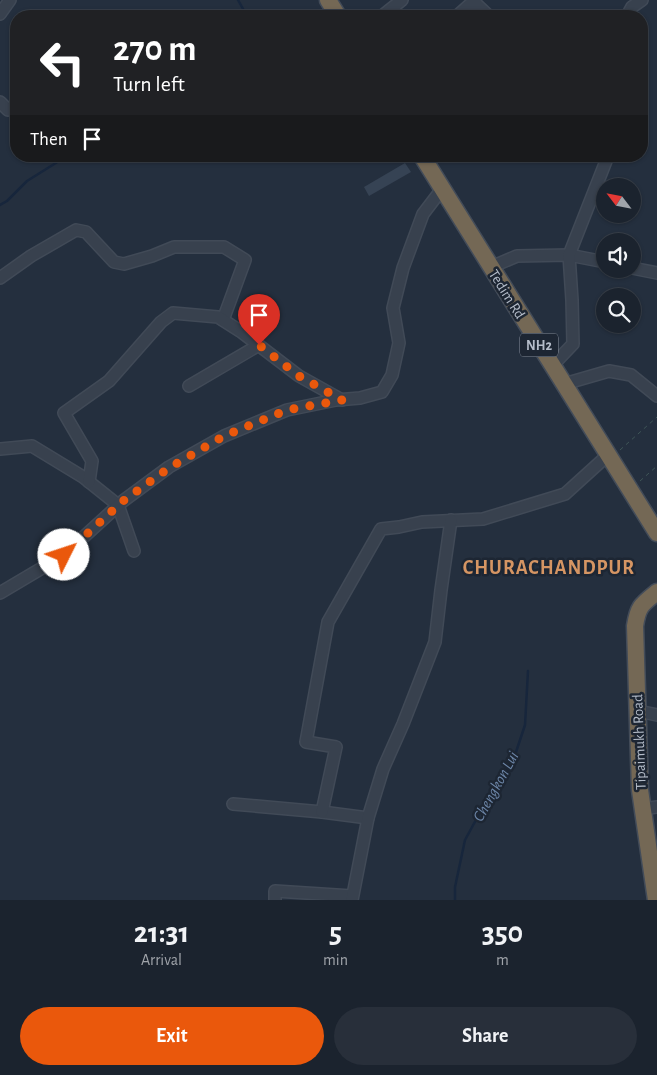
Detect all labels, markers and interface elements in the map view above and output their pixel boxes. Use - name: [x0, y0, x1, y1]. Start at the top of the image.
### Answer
- icon: left: [30, 30, 95, 95]
- text: 270 m: [113, 32, 196, 67]
- text: Turn left: [113, 73, 185, 95]
- icon: arrive: [78, 125, 106, 153]
- text: Then: [30, 130, 68, 149]
- north arrow: [596, 178, 641, 222]
- map controls: [596, 178, 641, 333]
- button: sound: [596, 233, 641, 278]
- street label: Tedim Rd: [486, 267, 528, 322]
- button: search: [596, 288, 641, 333]
- pin: [238, 294, 280, 345]
- icon: arrive: [245, 301, 273, 329]
- road number: NH2: [520, 334, 558, 356]
- position arrow: [37, 528, 89, 580]
- district label: CHURACHANDPUR: [463, 558, 635, 578]
- street label: Tipaimukh Road: [630, 694, 649, 790]
- water label: Chengkon Lui: [470, 748, 522, 824]
- text: 21:31: [134, 918, 189, 948]
- text: 5: [329, 918, 342, 948]
- text: 350: [482, 918, 523, 948]
- text: Arrival: [141, 952, 182, 968]
- text: min: [323, 952, 348, 968]
- text: m: [496, 952, 509, 968]
- button: Exit: [20, 1007, 324, 1065]
- button: Share: [334, 1007, 637, 1065]

